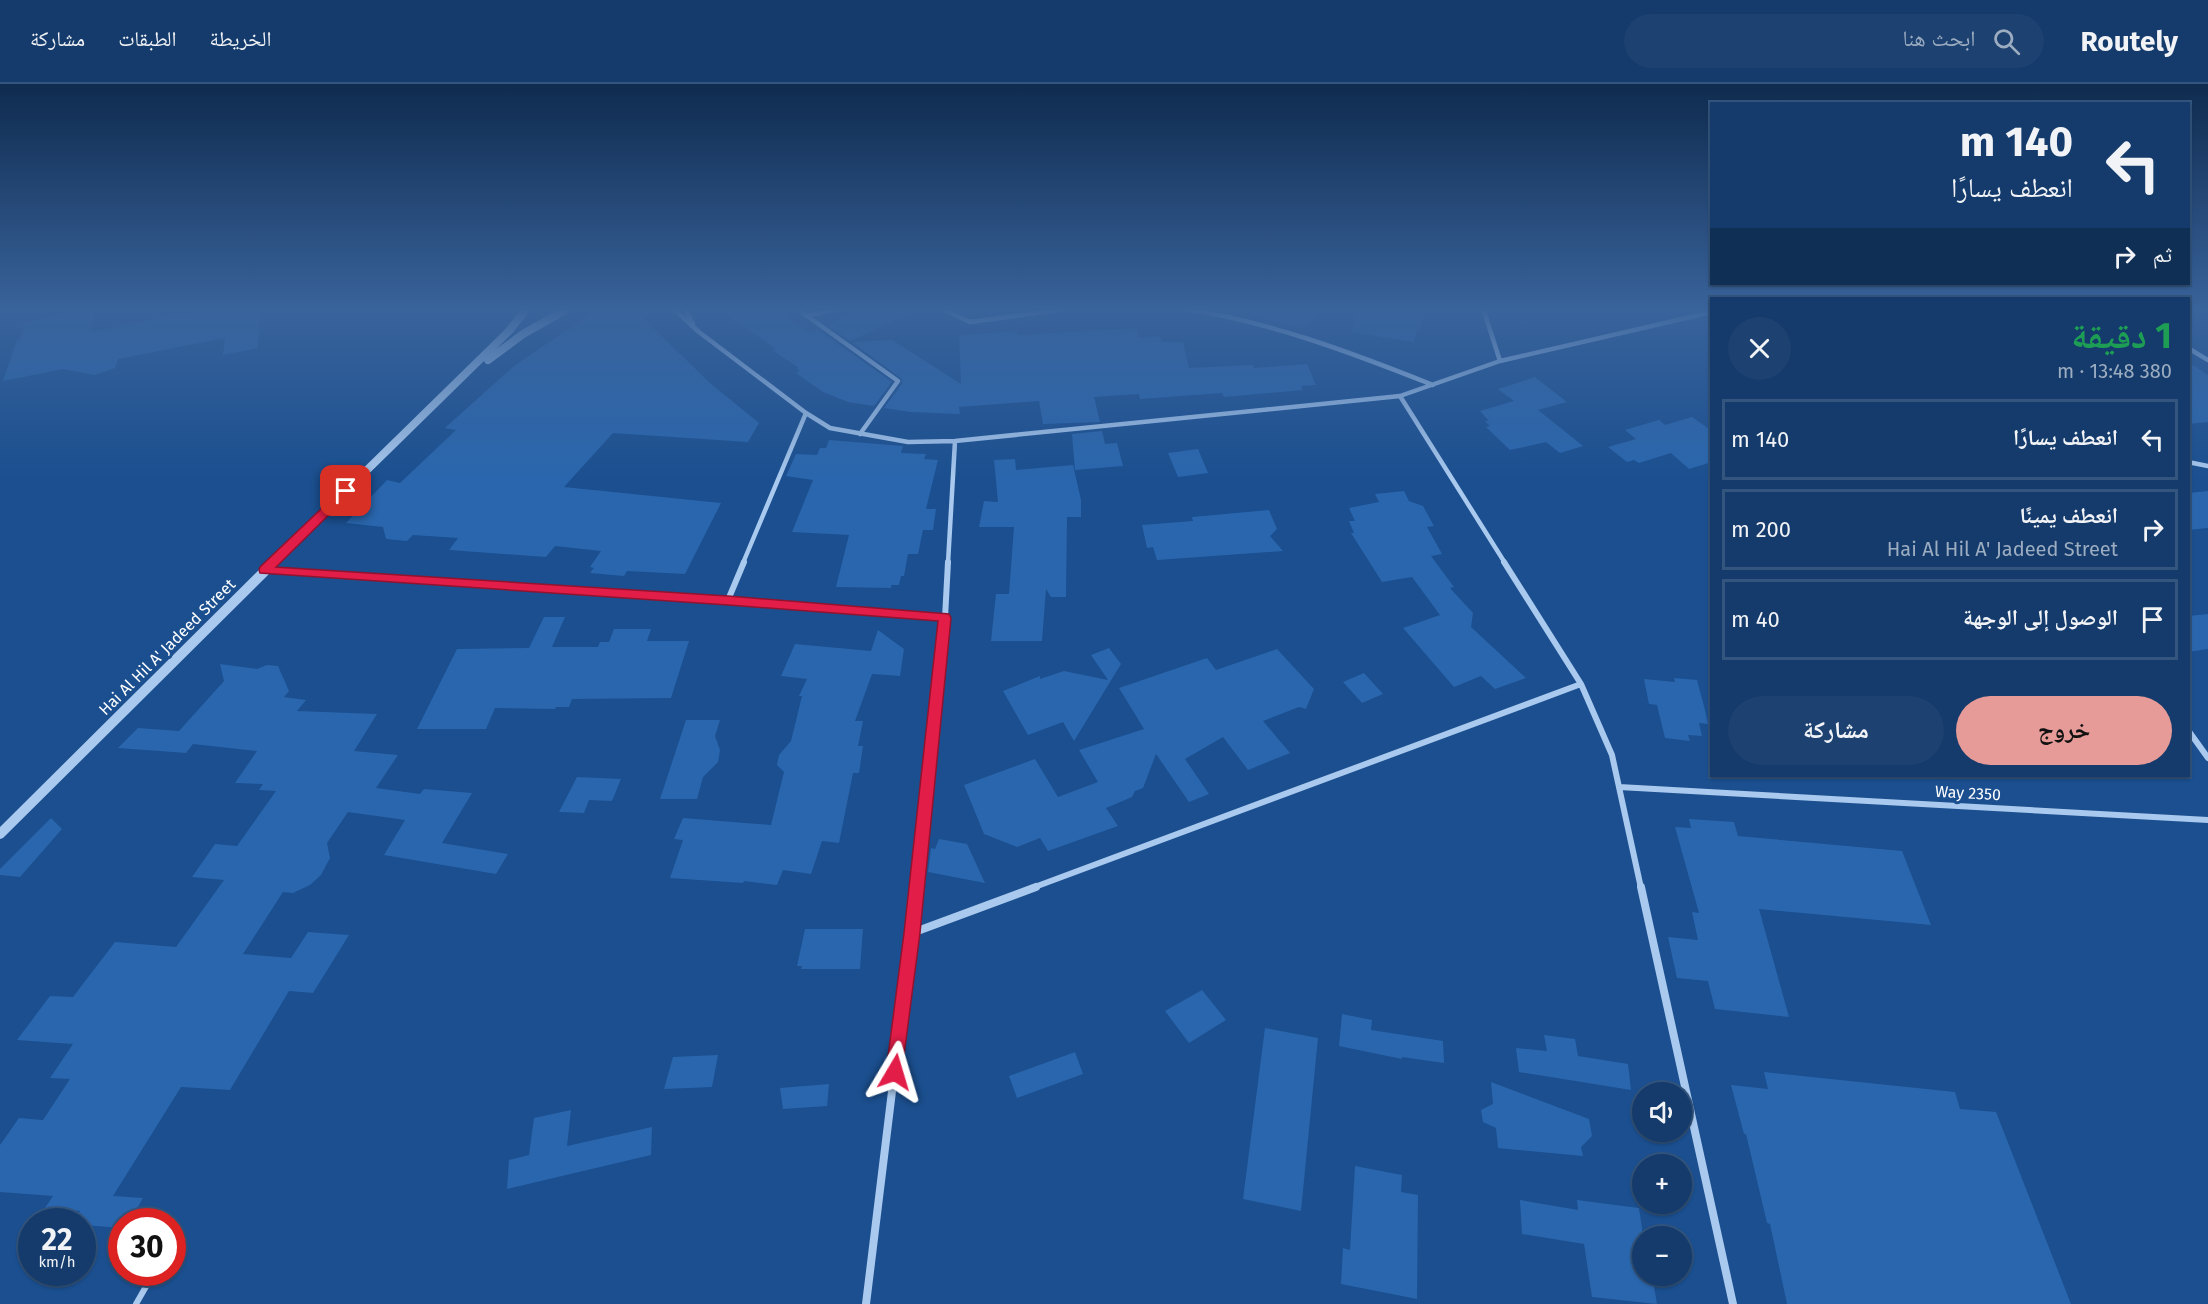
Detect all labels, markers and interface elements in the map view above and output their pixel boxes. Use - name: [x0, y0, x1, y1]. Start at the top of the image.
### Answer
- search box: [1624, 14, 2044, 68]
- text: ابحث هنا: [1903, 25, 1975, 52]
- icon: search: [1990, 25, 2023, 58]
- text: Routely: [2080, 25, 2178, 58]
- text: مشاركة: [30, 26, 85, 52]
- text: الطبقات: [118, 26, 177, 52]
- text: الخريطة: [210, 26, 271, 52]
- text: 140 m: [1960, 117, 2073, 167]
- icon: left: [2094, 126, 2172, 204]
- text: انعطف يسارًا: [1951, 172, 2073, 204]
- icon: right: [2108, 240, 2141, 273]
- text: ثم: [2153, 241, 2172, 268]
- text: 1 دقيقة: [2071, 314, 2172, 358]
- button: close: [1728, 317, 1791, 380]
- text: 380 m · 13:48: [2057, 359, 2172, 383]
- icon: left: [2136, 423, 2169, 456]
- text: انعطف يسارًا: [2013, 424, 2118, 451]
- text: 140 m: [1731, 426, 1789, 453]
- pin: [320, 465, 371, 516]
- icon: arrive: [329, 474, 362, 507]
- text: انعطف يمينًا: [2019, 502, 2118, 529]
- icon: right: [2136, 513, 2169, 546]
- text: 200 m: [1731, 516, 1791, 543]
- text: Hai Al Hil A' Jadeed Street: [1887, 537, 2118, 561]
- street label: Hai Al Hil A' Jadeed Street: [95, 575, 239, 719]
- icon: arrive: [2136, 603, 2169, 636]
- text: الوصول إلى الوجهة: [1963, 604, 2118, 631]
- text: 40 m: [1731, 606, 1780, 633]
- button: مشاركة: [1728, 696, 1944, 765]
- button: خروج: [1956, 696, 2172, 765]
- street label: Way 2350: [1935, 782, 2002, 804]
- position arrow: [863, 1040, 927, 1104]
- map controls: [1632, 1082, 1692, 1286]
- button: sound: [1632, 1082, 1692, 1142]
- button: +: [1632, 1154, 1692, 1214]
- speed limit sign: 30: [108, 1208, 186, 1286]
- text: 22: [41, 1222, 73, 1258]
- button: −: [1632, 1226, 1692, 1286]
- text: km/h: [38, 1253, 76, 1271]

